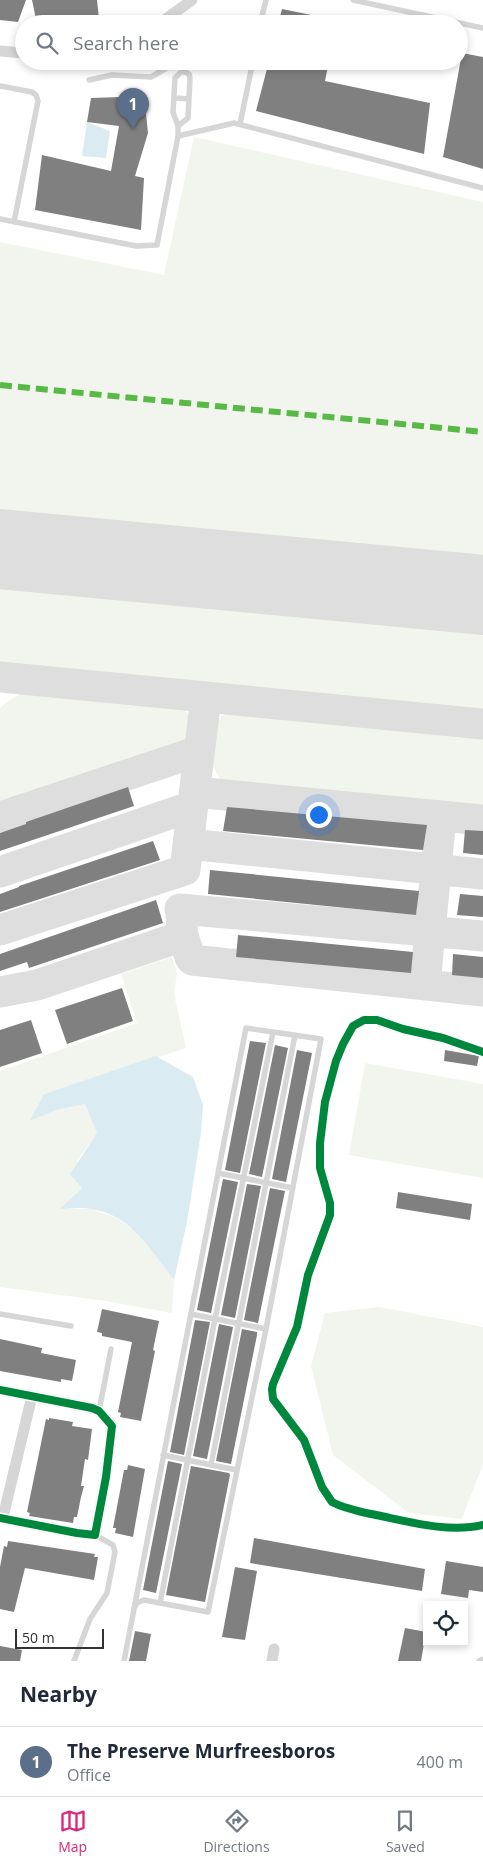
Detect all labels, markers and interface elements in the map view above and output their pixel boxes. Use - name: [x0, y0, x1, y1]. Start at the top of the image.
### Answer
- search box: [15, 15, 468, 70]
- icon: search: [33, 29, 61, 57]
- text: Search here: [73, 30, 179, 56]
- pin: 1: [117, 88, 149, 129]
- your location: [306, 802, 332, 828]
- map controls: [423, 1601, 468, 1646]
- button: locate: [423, 1601, 468, 1646]
- scale bar: [15, 1626, 104, 1649]
- text: 50 m: [22, 1628, 55, 1647]
- text: Nearby: [20, 1680, 97, 1708]
- text: The Preserve Murfreesboros: [67, 1738, 335, 1764]
- text: 1: [31, 1751, 41, 1773]
- text: 400 m: [417, 1751, 463, 1773]
- text: Office: [67, 1764, 111, 1786]
- tab: Map: [58, 1807, 87, 1856]
- tab: Directions: [203, 1807, 270, 1856]
- tab: Saved: [386, 1807, 425, 1856]

